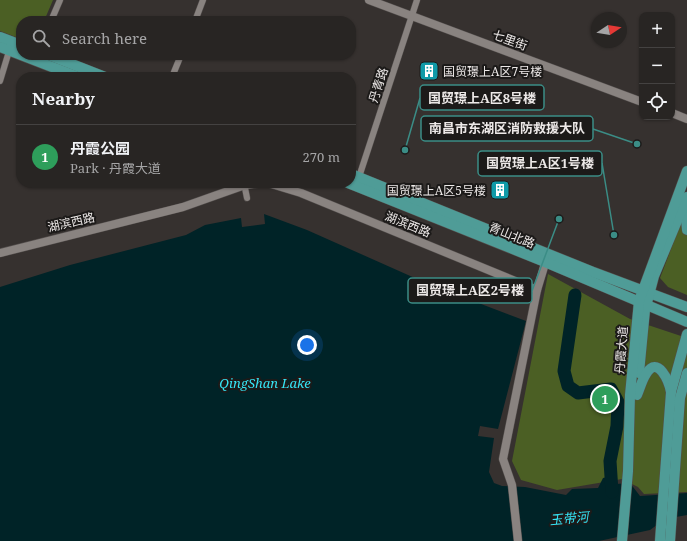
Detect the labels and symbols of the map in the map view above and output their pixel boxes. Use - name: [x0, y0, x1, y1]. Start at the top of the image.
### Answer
- north arrow: [591, 12, 627, 48]
- street label: 七里街: [490, 26, 530, 54]
- building icon: 国贸璟上A区7号楼: [418, 60, 440, 82]
- place label: 国贸璟上A区7号楼: [443, 63, 542, 80]
- street label: 丹青路: [364, 65, 392, 105]
- callout: 国贸璟上A区8号楼: [420, 85, 544, 110]
- text: 国贸璟上A区8号楼: [428, 89, 536, 107]
- callout: 南昌市东湖区消防救援大队: [421, 116, 593, 141]
- text: 南昌市东湖区消防救援大队: [429, 119, 585, 137]
- callout: 国贸璟上A区1号楼: [478, 151, 602, 176]
- text: 国贸璟上A区1号楼: [486, 154, 594, 172]
- building icon: 国贸璟上A区5号楼: [489, 179, 511, 201]
- place label: 国贸璟上A区5号楼: [387, 182, 486, 199]
- street label: 湖滨西路: [383, 207, 433, 241]
- street label: 湖滨西路: [46, 208, 96, 236]
- street label: 青山北路: [487, 218, 537, 252]
- callout: 国贸璟上A区2号楼: [408, 278, 532, 303]
- text: 国贸璟上A区2号楼: [416, 281, 524, 299]
- street label: 丹霞大道: [610, 325, 632, 375]
- your location: [297, 335, 317, 355]
- water label: QingShan Lake: [219, 374, 311, 392]
- pin: 1: [592, 384, 618, 414]
- water label: 玉带河: [549, 507, 592, 529]

